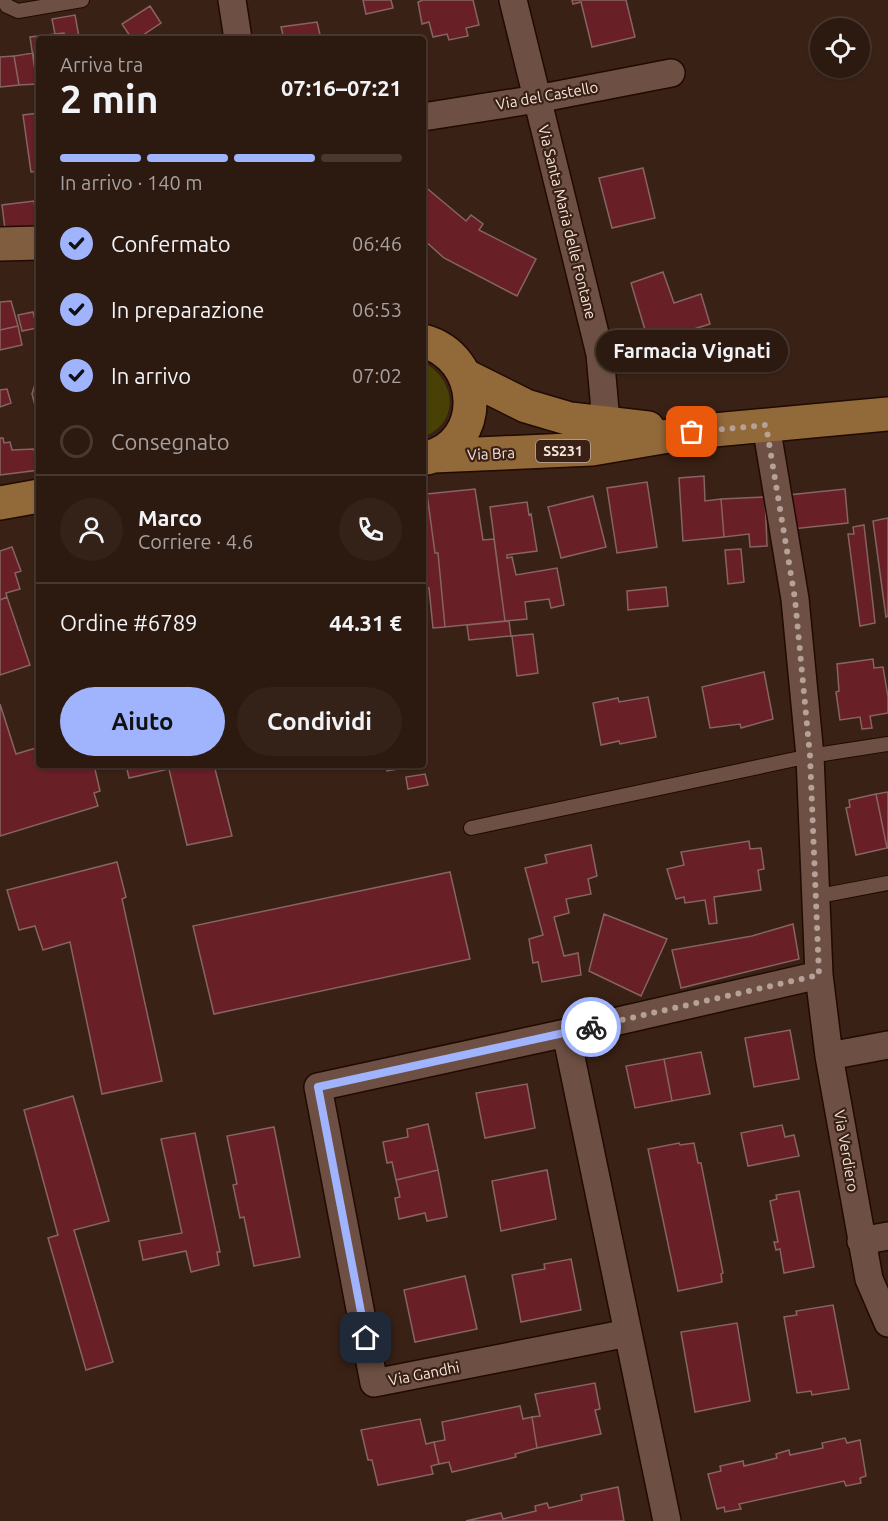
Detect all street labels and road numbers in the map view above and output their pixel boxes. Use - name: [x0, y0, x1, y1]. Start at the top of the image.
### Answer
- street label: Via del Castello: [495, 78, 599, 113]
- street label: Via Santa Maria delle Fontane: [535, 123, 600, 321]
- road number: SS231: [536, 440, 590, 462]
- street label: Via Bra: [467, 444, 515, 463]
- street label: Via Verdiero: [831, 1109, 862, 1193]
- street label: Via Gandhi: [387, 1358, 461, 1389]

